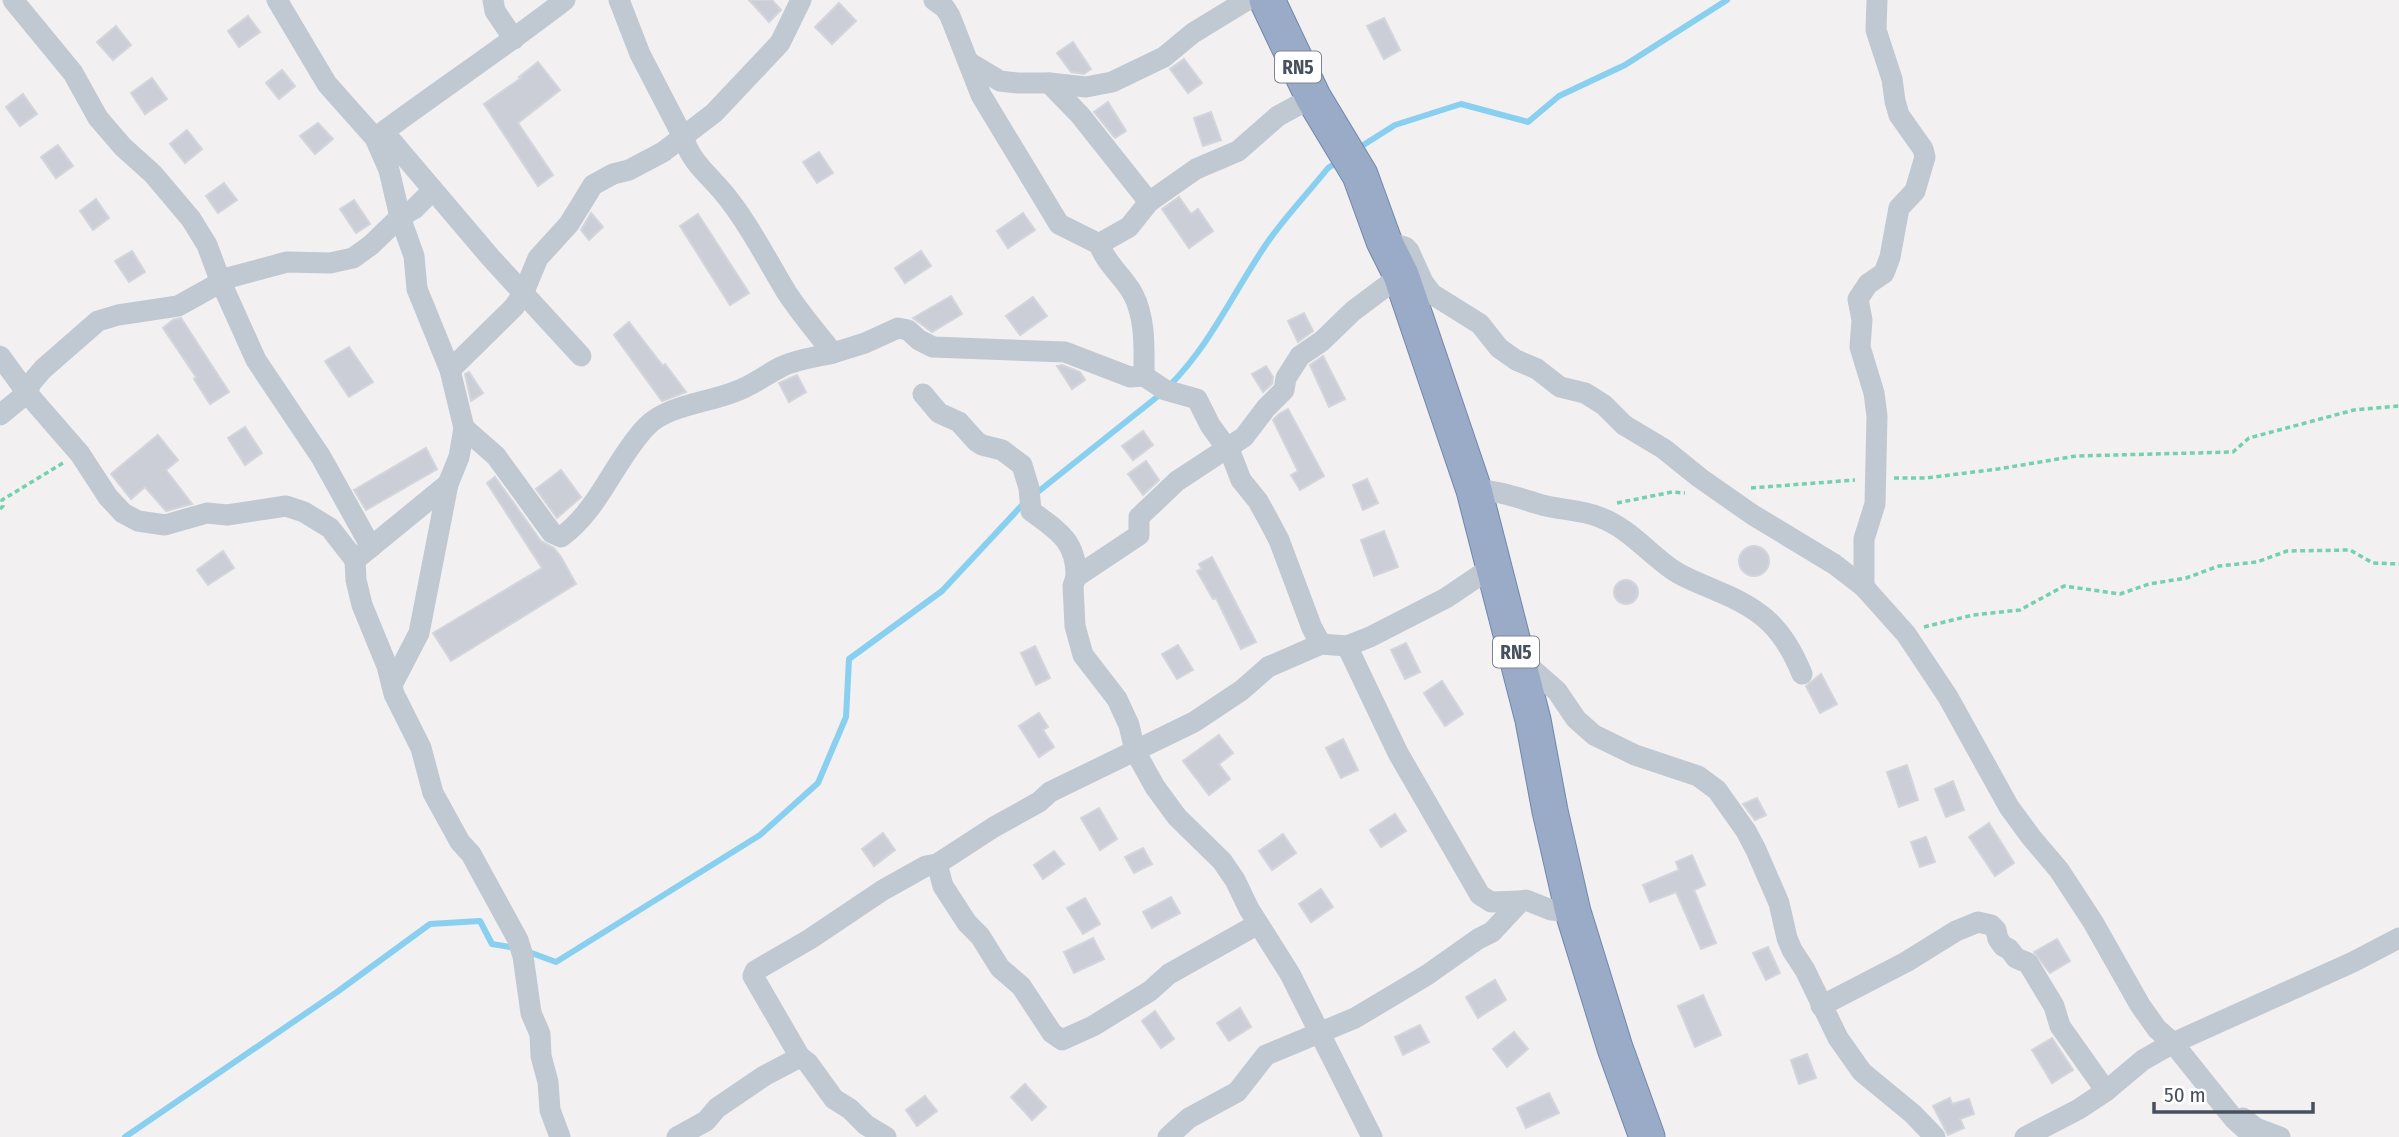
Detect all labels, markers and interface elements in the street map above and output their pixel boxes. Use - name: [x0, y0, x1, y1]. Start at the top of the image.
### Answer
- road number: RN5: [1275, 52, 1321, 82]
- road number: RN5: [1493, 636, 1539, 667]
- scale bar: [2154, 1070, 2313, 1114]
- text: 50 m: [2164, 1082, 2206, 1108]

